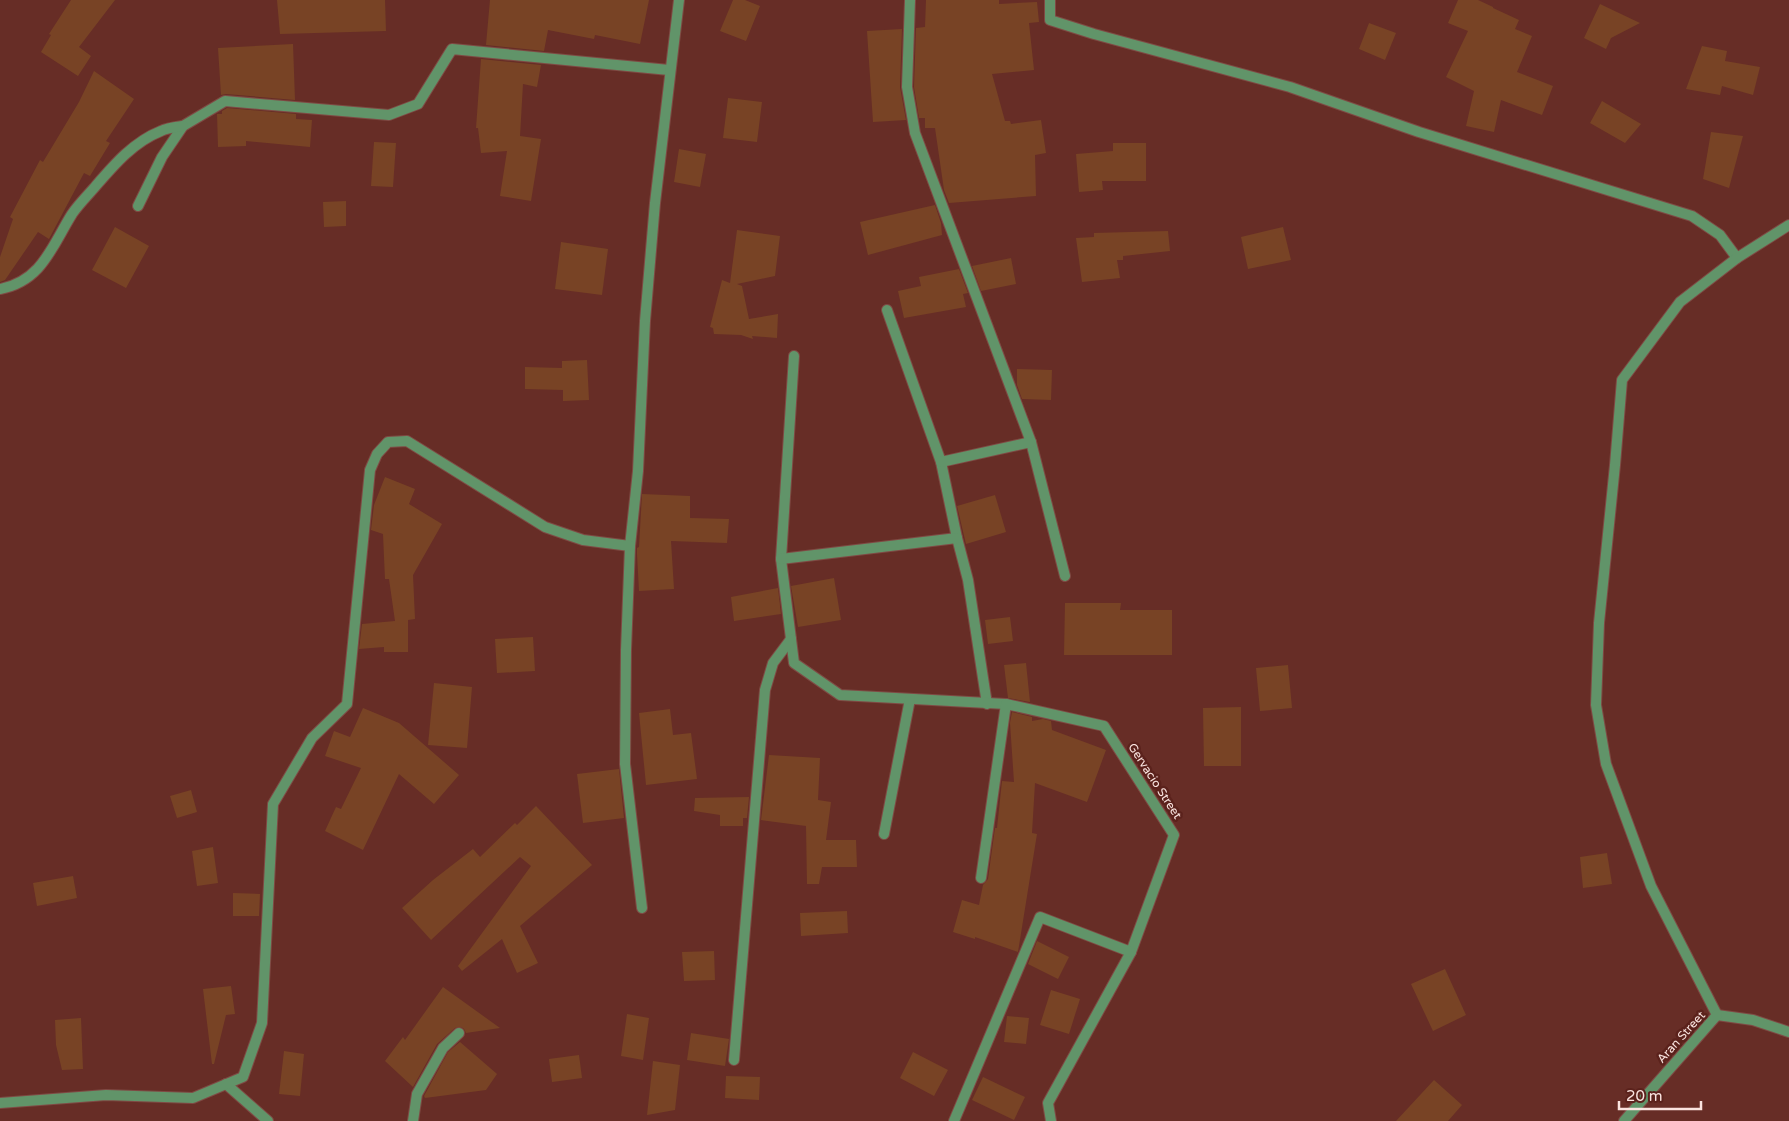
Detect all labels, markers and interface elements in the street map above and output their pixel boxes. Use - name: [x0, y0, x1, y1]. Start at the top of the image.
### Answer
- street label: Gervacio Street: [1125, 740, 1185, 822]
- street label: Aran Street: [1654, 1008, 1708, 1066]
- scale bar: [1619, 1078, 1702, 1110]
- text: 20 m: [1626, 1087, 1663, 1105]

